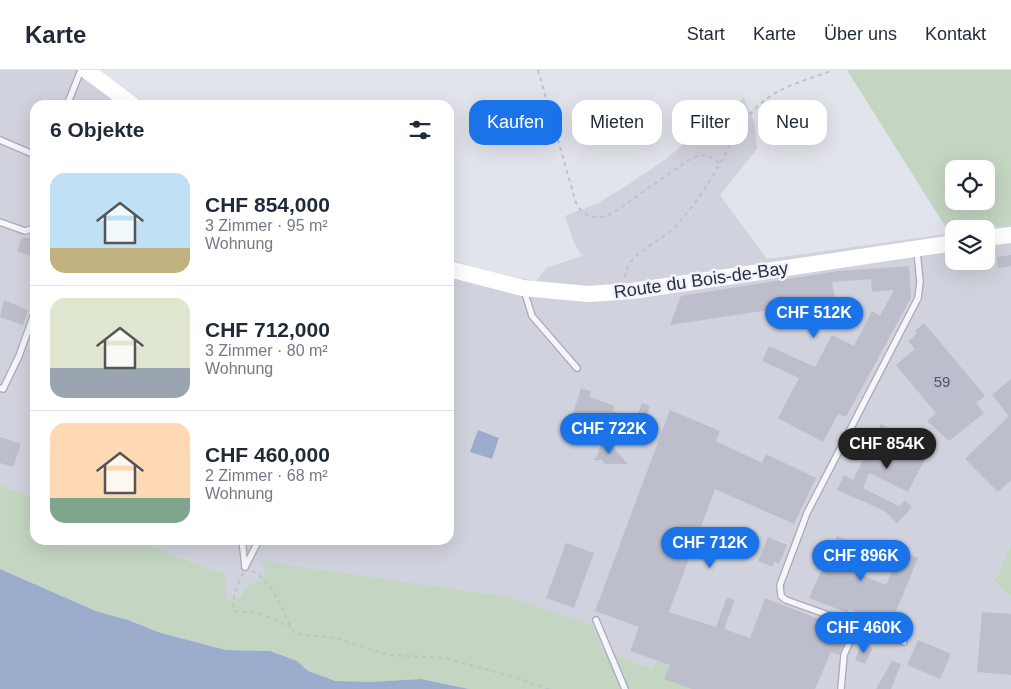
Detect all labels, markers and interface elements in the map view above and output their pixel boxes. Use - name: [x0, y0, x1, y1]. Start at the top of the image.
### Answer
- text: Karte: [25, 21, 86, 48]
- text: Start: [687, 24, 725, 44]
- text: Karte: [753, 24, 796, 44]
- text: Über uns: [824, 24, 897, 44]
- text: Kontakt: [925, 24, 986, 44]
- chip: Kaufen: [469, 100, 562, 145]
- chip: Mieten: [572, 100, 662, 145]
- chip: Filter: [672, 100, 748, 145]
- chip: Neu: [758, 100, 827, 145]
- icon: filters: [406, 116, 434, 144]
- text: 6 Objekte: [50, 118, 145, 141]
- map controls: [945, 160, 995, 270]
- button: locate: [945, 160, 995, 210]
- icon: home: [90, 193, 150, 253]
- text: CHF 854,000: [205, 193, 330, 216]
- text: 3 Zimmer · 95 m²: [205, 217, 328, 234]
- button: layers: [945, 220, 995, 270]
- text: Wohnung: [205, 235, 273, 252]
- street label: Route du Bois-de-Bay: [612, 258, 790, 302]
- pin: CHF 512K: [762, 296, 866, 339]
- text: CHF 512K: [776, 304, 852, 321]
- icon: home: [90, 318, 150, 378]
- text: CHF 712,000: [205, 318, 330, 341]
- text: 3 Zimmer · 80 m²: [205, 342, 328, 359]
- text: Wohnung: [205, 360, 273, 377]
- house number: 59: [934, 373, 950, 390]
- pin: CHF 722K: [557, 412, 661, 455]
- text: CHF 722K: [571, 420, 647, 437]
- pin: CHF 854K: [835, 428, 939, 470]
- text: CHF 854K: [849, 435, 925, 452]
- icon: home: [90, 443, 150, 503]
- text: CHF 460,000: [205, 443, 330, 466]
- text: 2 Zimmer · 68 m²: [205, 467, 328, 484]
- text: Wohnung: [205, 485, 273, 502]
- pin: CHF 712K: [658, 526, 762, 569]
- text: CHF 712K: [672, 534, 748, 551]
- pin: CHF 896K: [809, 540, 913, 582]
- text: CHF 896K: [823, 547, 899, 564]
- pin: CHF 460K: [812, 612, 916, 654]
- text: CHF 460K: [826, 619, 902, 636]

